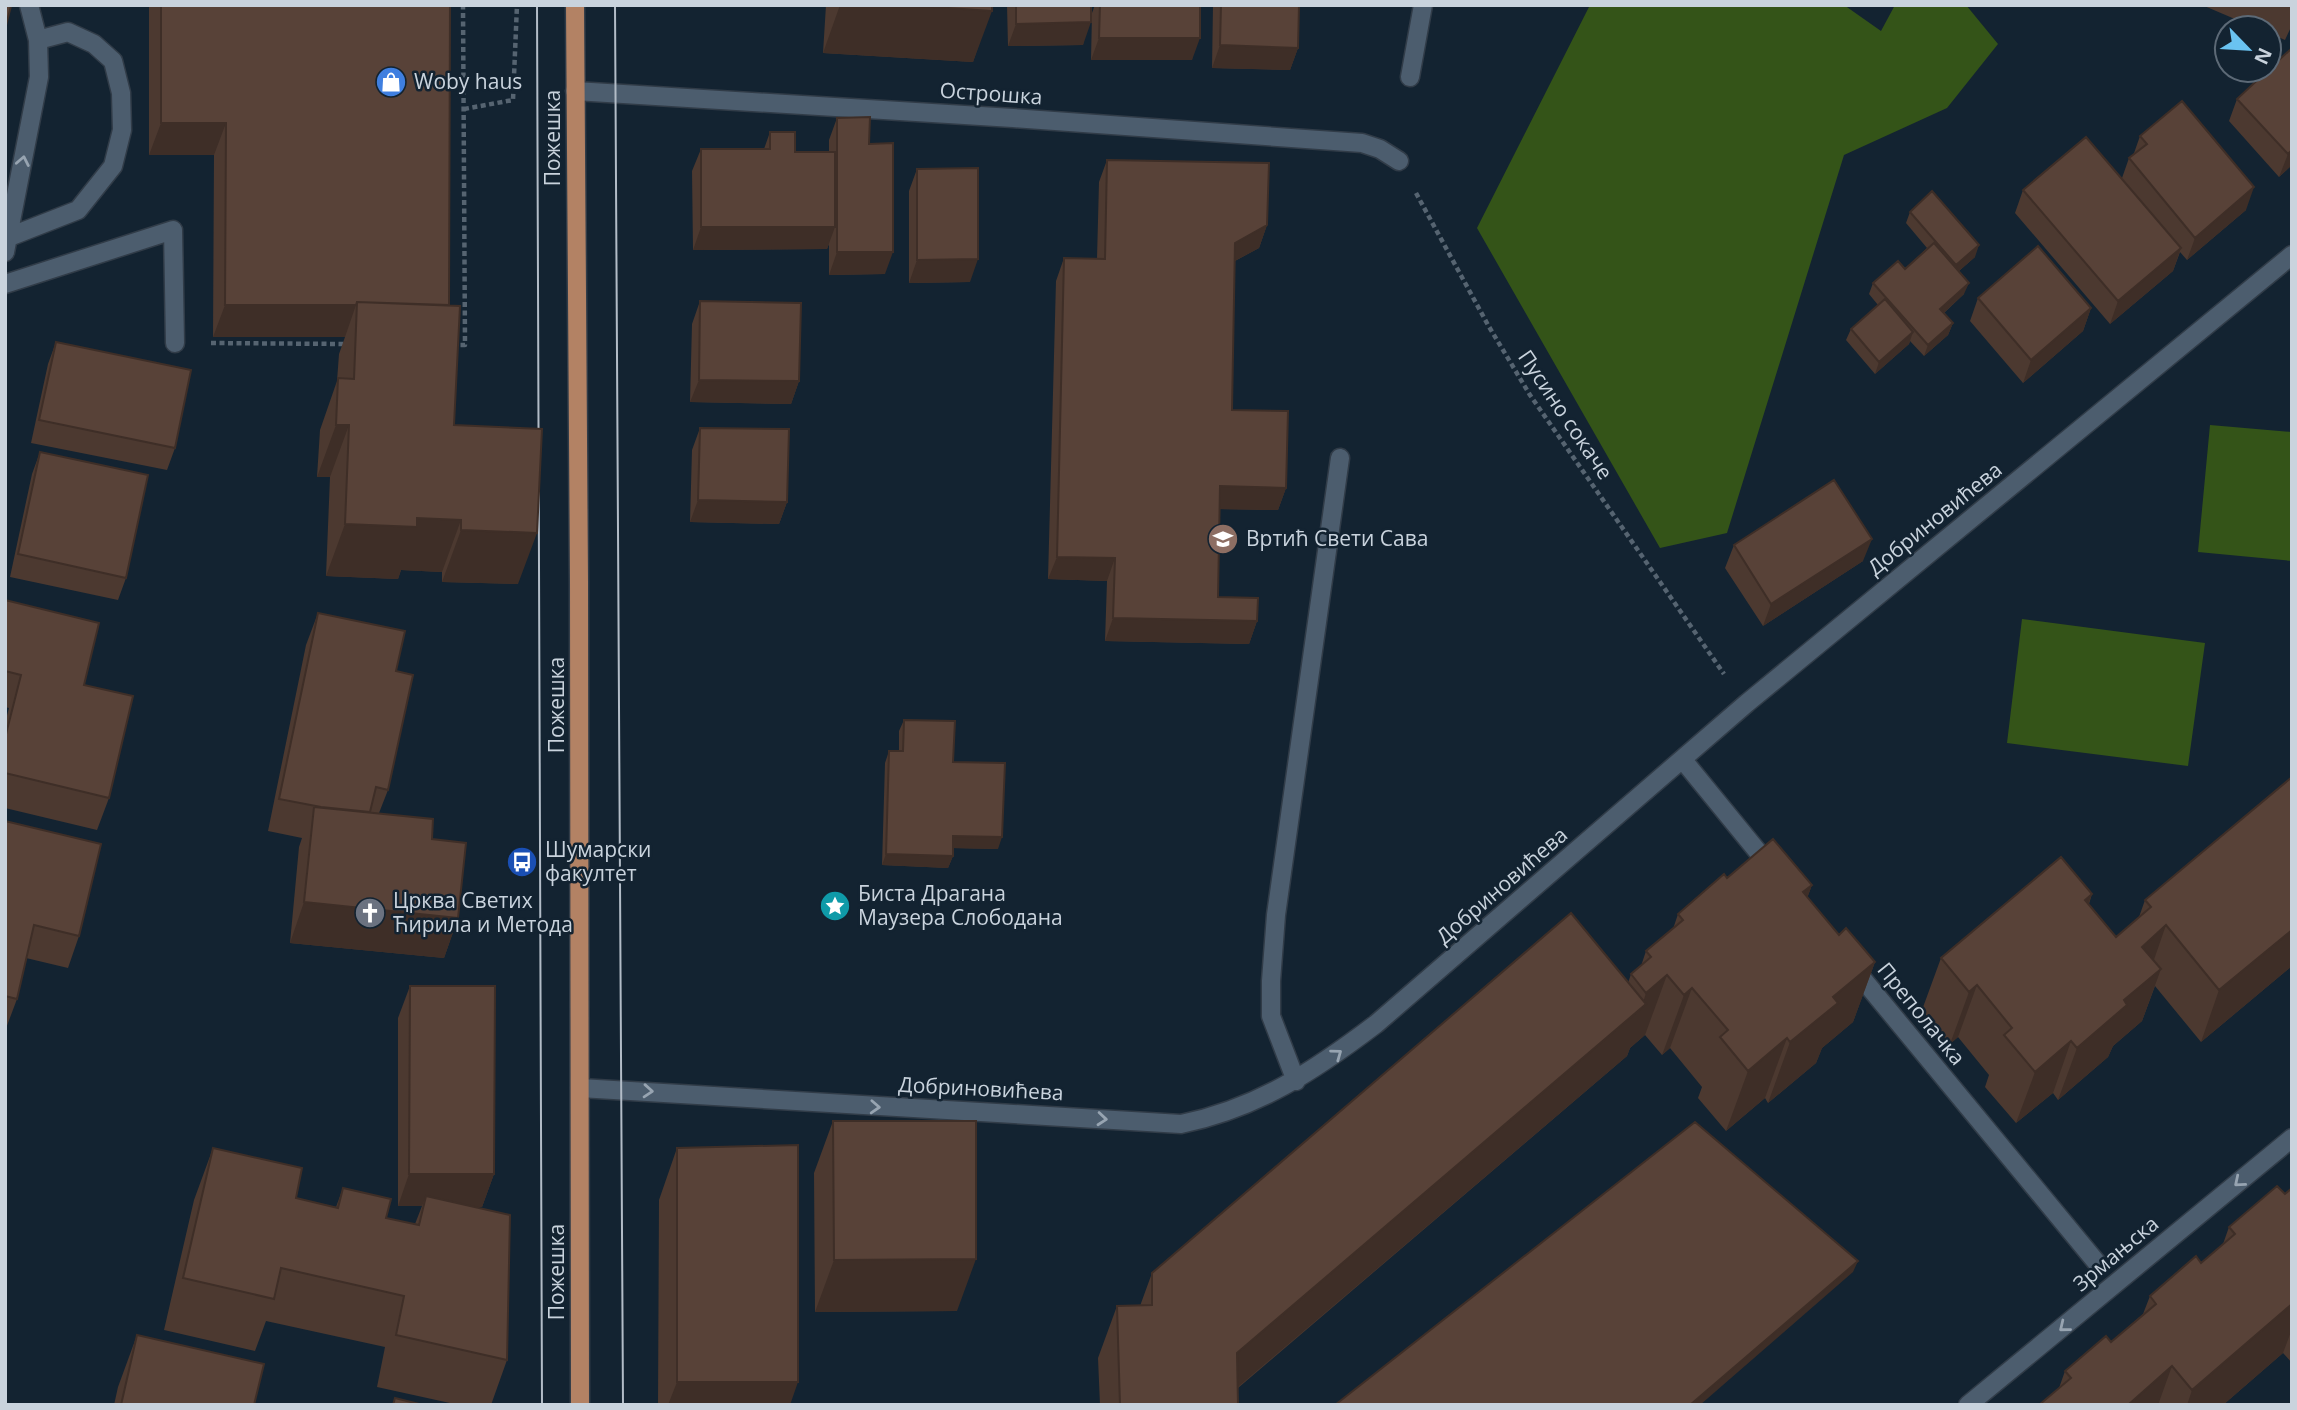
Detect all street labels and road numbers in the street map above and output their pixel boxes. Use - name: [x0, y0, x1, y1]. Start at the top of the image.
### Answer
- street label: Острошка: [939, 75, 1043, 111]
- street label: Пожешка: [538, 90, 566, 186]
- street label: Пусино сокаче: [1512, 344, 1619, 485]
- street label: Добриновићева: [1861, 455, 2007, 581]
- street label: Пожешка: [542, 657, 570, 753]
- street label: Добриновићева: [1430, 820, 1573, 950]
- street label: Преполачка: [1872, 956, 1972, 1071]
- street label: Добриновићева: [898, 1070, 1064, 1106]
- street label: Зрмањска: [2067, 1209, 2164, 1297]
- street label: Пожешка: [542, 1224, 570, 1320]

